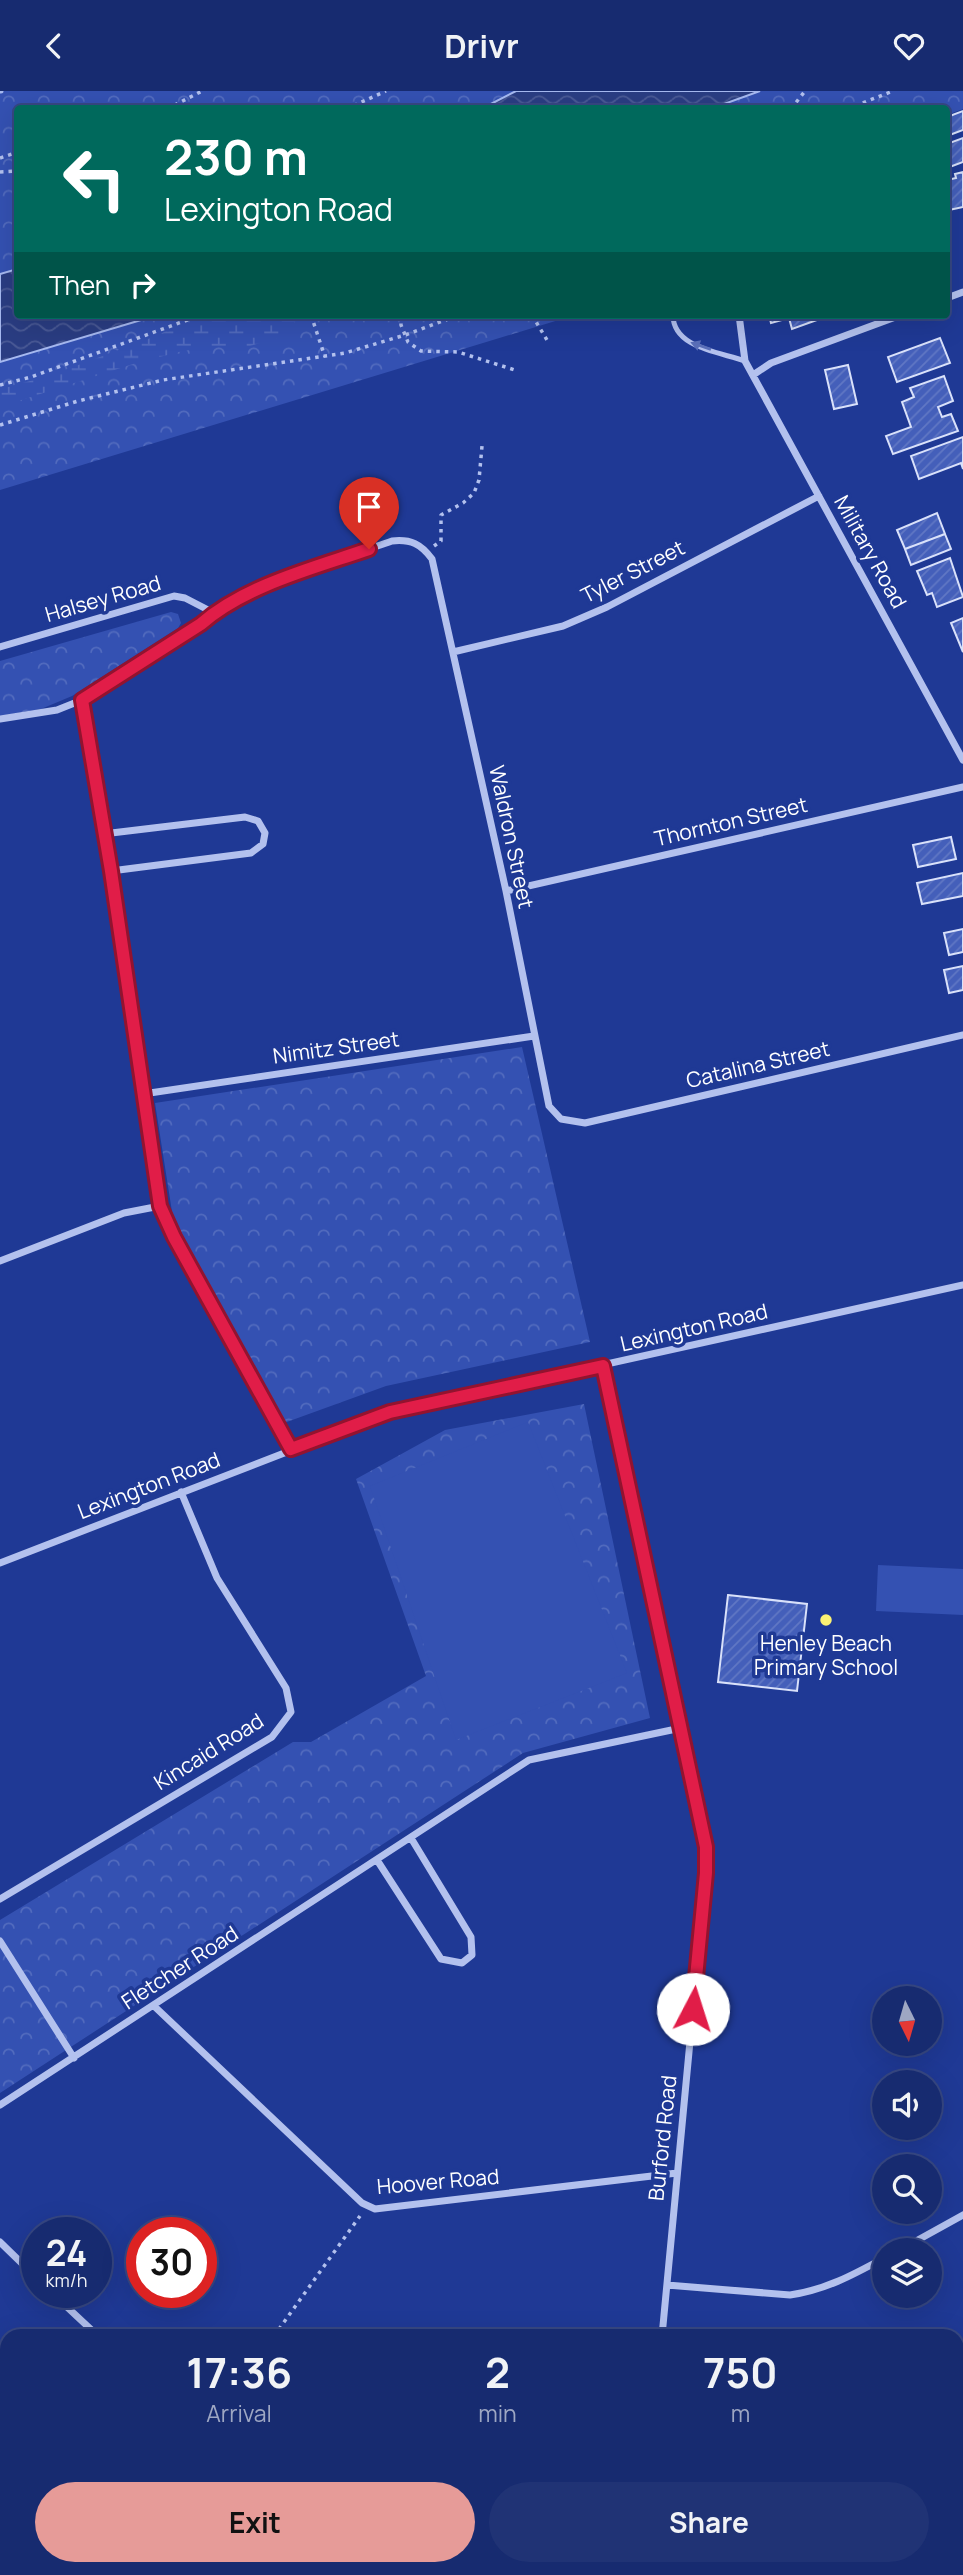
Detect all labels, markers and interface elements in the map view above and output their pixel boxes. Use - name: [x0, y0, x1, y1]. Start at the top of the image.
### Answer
- text: Drivr: [444, 24, 519, 68]
- icon: back: [35, 27, 73, 65]
- icon: heart: [890, 27, 928, 65]
- text: 230 m: [164, 123, 308, 190]
- icon: left: [49, 133, 140, 224]
- text: Lexington Road: [164, 187, 393, 231]
- icon: right: [124, 266, 162, 304]
- text: Then: [49, 267, 110, 303]
- one-way arrow: [691, 340, 712, 351]
- pin: [339, 477, 399, 549]
- icon: arrive: [350, 488, 388, 526]
- street label: Military Road: [828, 490, 913, 613]
- street label: Tyler Street: [576, 533, 689, 609]
- street label: Halsey Road: [42, 568, 164, 628]
- street label: Waldron Street: [483, 763, 541, 911]
- street label: Thornton Street: [652, 790, 810, 852]
- street label: Nimitz Street: [271, 1024, 401, 1070]
- street label: Catalina Street: [683, 1034, 832, 1094]
- street label: Lexington Road: [617, 1296, 770, 1358]
- street label: Lexington Road: [73, 1445, 224, 1525]
- marker: Henley Beach Primary School: [818, 1612, 834, 1628]
- place label: Henley Beach Primary School: [754, 1629, 898, 1681]
- street label: Kincaid Road: [148, 1706, 269, 1796]
- street label: Fletcher Road: [116, 1919, 243, 2015]
- position arrow: [656, 1972, 730, 2046]
- north arrow: [872, 1986, 942, 2056]
- map controls: [872, 1986, 942, 2308]
- button: sound: [872, 2070, 942, 2140]
- street label: Burford Road: [641, 2074, 683, 2202]
- button: search: [872, 2154, 942, 2224]
- street label: Hoover Road: [375, 2162, 500, 2200]
- speed limit sign: 30: [126, 2217, 217, 2308]
- text: 24: [46, 2229, 87, 2277]
- button: layers: [872, 2238, 942, 2308]
- text: km/h: [46, 2268, 87, 2292]
- text: 17:36: [186, 2343, 292, 2401]
- text: 2: [485, 2343, 510, 2401]
- text: 750: [703, 2343, 778, 2401]
- text: Arrival: [206, 2397, 272, 2429]
- text: min: [478, 2397, 517, 2429]
- text: m: [731, 2397, 750, 2429]
- button: Exit: [35, 2482, 475, 2562]
- button: Share: [489, 2482, 929, 2562]

